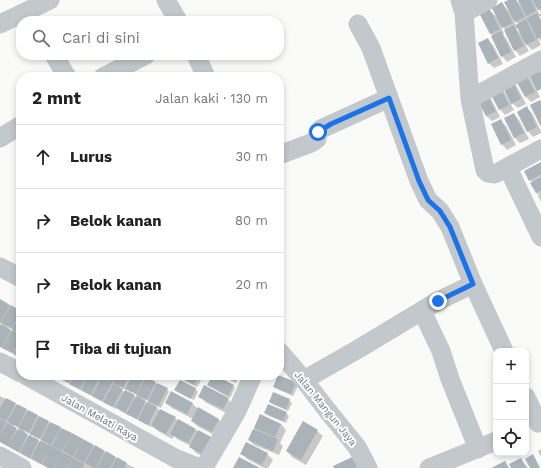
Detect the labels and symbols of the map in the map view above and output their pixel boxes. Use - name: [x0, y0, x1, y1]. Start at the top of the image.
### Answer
- route start: [309, 123, 327, 141]
- route end: [429, 292, 447, 310]
- street label: Jalan Mangun Jaya: [292, 369, 359, 448]
- street label: Jalan Melati Raya: [60, 392, 140, 443]

